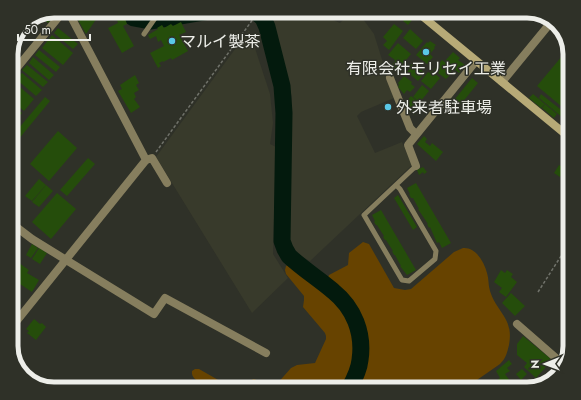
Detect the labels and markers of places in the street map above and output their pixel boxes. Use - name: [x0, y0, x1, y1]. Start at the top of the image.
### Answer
- place label: マルイ製茶: [180, 30, 260, 53]
- marker: マルイ製茶: [167, 36, 177, 46]
- marker: 有限会社モリセイ工業: [421, 47, 431, 57]
- place label: 有限会社モリセイ工業: [346, 57, 506, 80]
- place label: 外来者駐車場: [396, 96, 492, 119]
- marker: 外来者駐車場: [383, 102, 393, 112]

